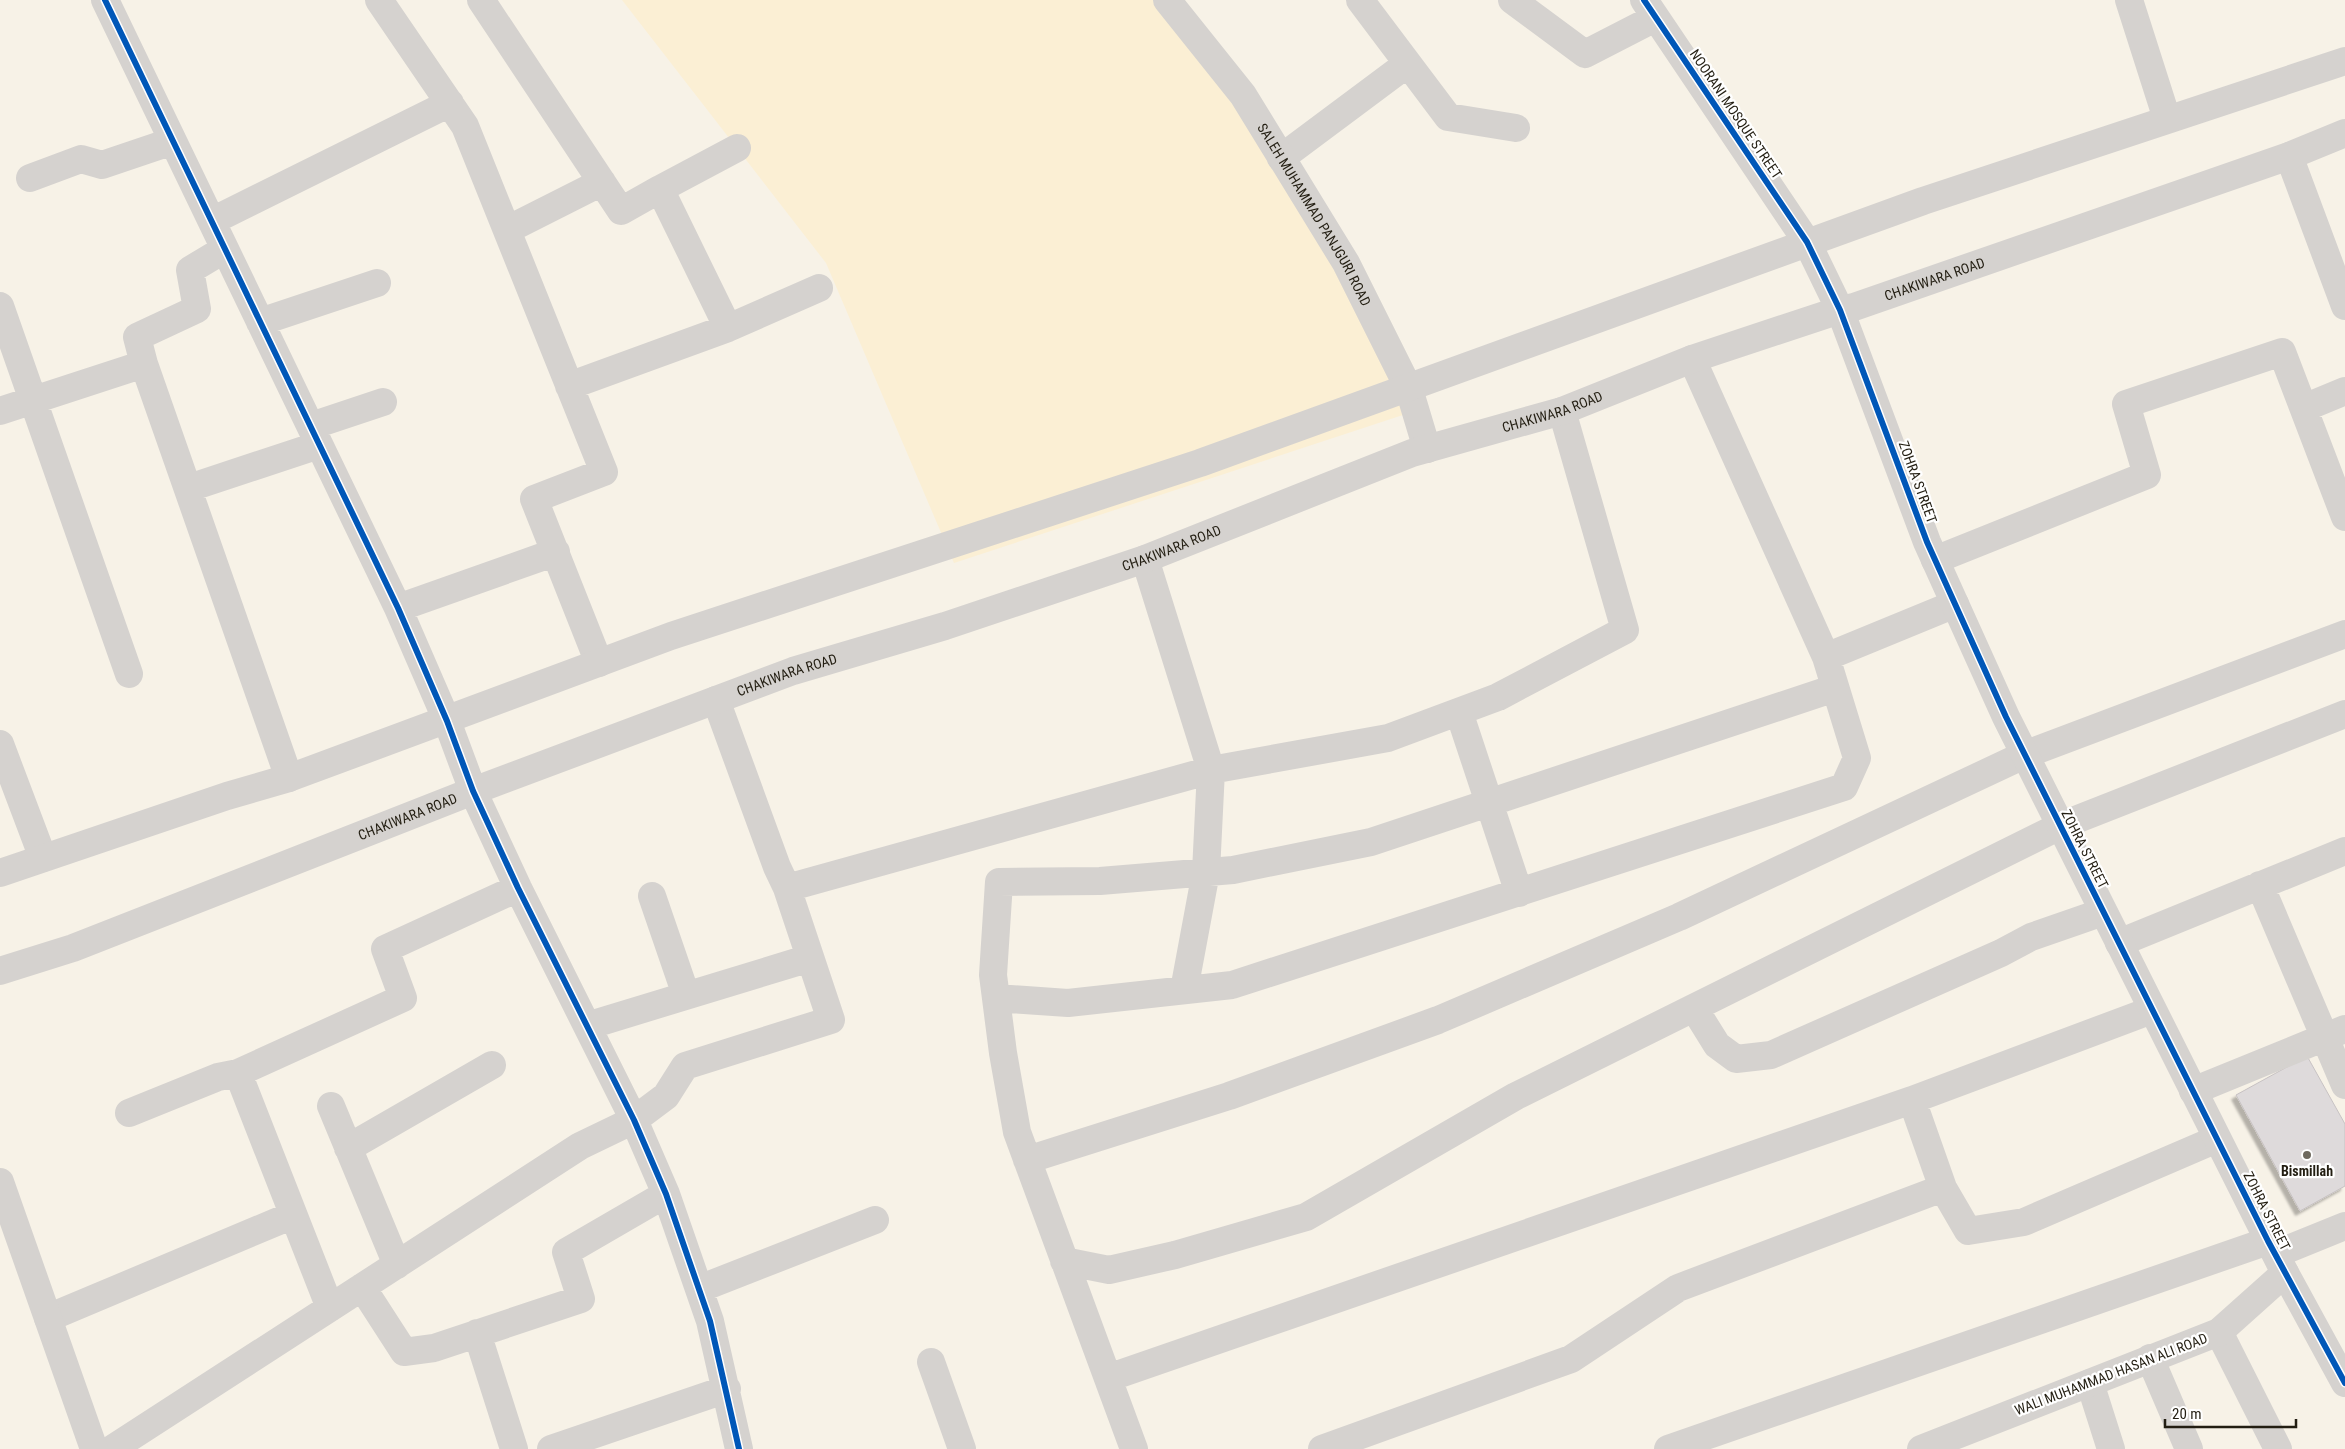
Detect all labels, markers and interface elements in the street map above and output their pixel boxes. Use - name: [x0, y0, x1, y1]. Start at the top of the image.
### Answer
- street label: NOORANI MOSQUE STREET: [1687, 46, 1785, 182]
- street label: SALEH MUHAMMAD PANJGURI ROAD: [1254, 120, 1374, 309]
- street label: CHAKIWARA ROAD: [1882, 254, 1987, 304]
- street label: CHAKIWARA ROAD: [1500, 388, 1605, 435]
- street label: ZOHRA STREET: [1896, 439, 1940, 525]
- street label: CHAKIWARA ROAD: [1120, 522, 1223, 574]
- street label: CHAKIWARA ROAD: [734, 650, 839, 699]
- street label: CHAKIWARA ROAD: [356, 790, 459, 843]
- street label: ZOHRA STREET: [2058, 807, 2112, 891]
- marker: Bismillah: [2301, 1149, 2313, 1161]
- place label: Bismillah: [2281, 1163, 2333, 1179]
- street label: ZOHRA STREET: [2240, 1169, 2294, 1253]
- street label: WALI MUHAMMAD HASAN ALI ROAD: [2012, 1330, 2210, 1418]
- scale bar: [2165, 1396, 2296, 1428]
- text: 20 m: [2172, 1405, 2202, 1423]

